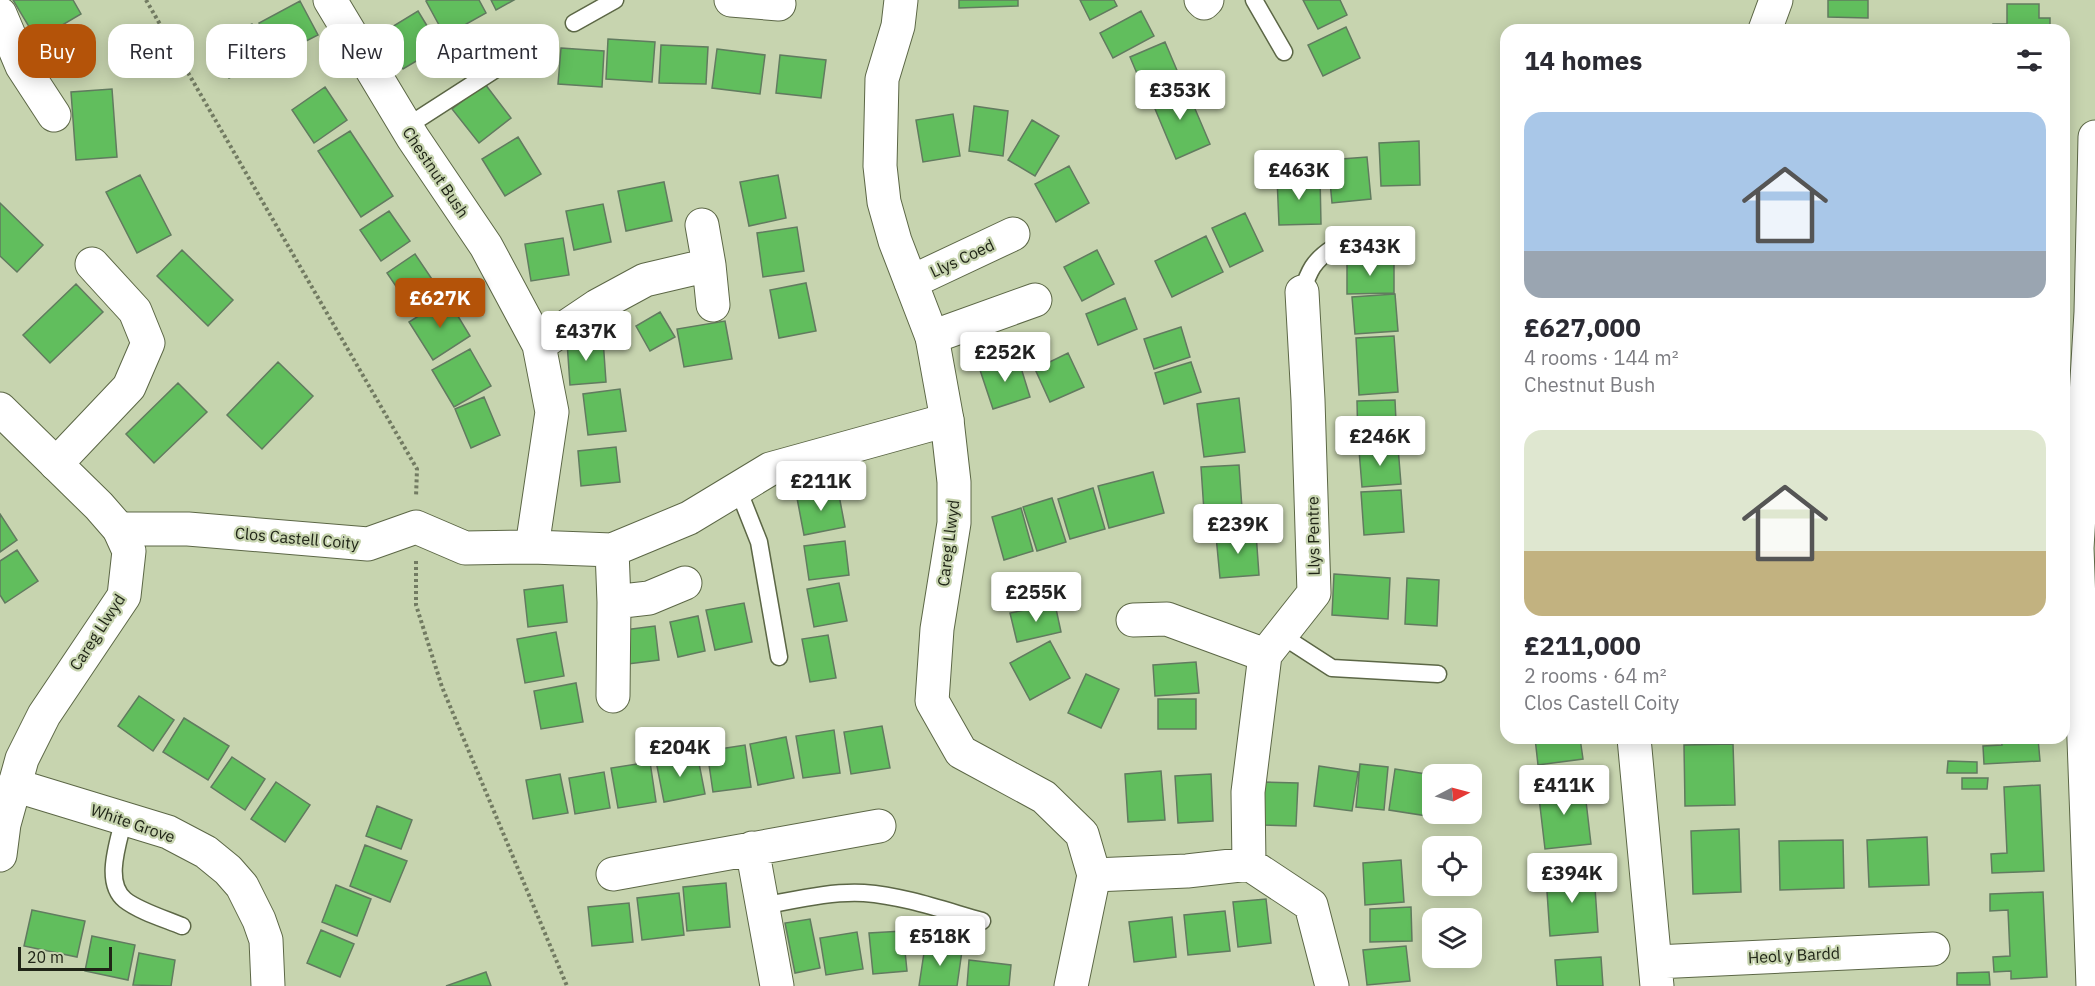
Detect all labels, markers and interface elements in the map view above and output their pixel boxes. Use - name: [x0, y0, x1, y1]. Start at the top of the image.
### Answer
- chip: Buy: [18, 24, 96, 78]
- chip: Rent: [108, 24, 194, 78]
- chip: Filters: [206, 24, 307, 78]
- chip: New: [319, 24, 404, 78]
- chip: Apartment: [416, 24, 559, 78]
- text: 14 homes: [1524, 43, 1642, 77]
- icon: filters: [2013, 44, 2046, 77]
- pin: £353K: [1138, 70, 1222, 121]
- text: £353K: [1149, 76, 1211, 103]
- street label: Chestnut Bush: [398, 123, 474, 221]
- pin: £463K: [1257, 150, 1341, 201]
- icon: home: [1731, 151, 1839, 259]
- text: £463K: [1268, 156, 1330, 183]
- pin: £343K: [1328, 226, 1412, 277]
- text: £343K: [1339, 232, 1401, 259]
- street label: Llys Coed: [927, 234, 997, 282]
- pin: £627K: [398, 278, 482, 329]
- text: £627K: [409, 284, 471, 311]
- text: £627,000: [1524, 310, 1641, 344]
- pin: £437K: [544, 311, 628, 362]
- text: £437K: [555, 317, 617, 344]
- pin: £252K: [963, 332, 1047, 383]
- text: £252K: [974, 338, 1036, 365]
- text: 4 rooms · 144 m²: [1524, 344, 1679, 371]
- text: Chestnut Bush: [1524, 371, 1655, 398]
- pin: £246K: [1338, 416, 1422, 467]
- text: £246K: [1349, 422, 1411, 449]
- pin: £211K: [779, 461, 863, 512]
- text: £211K: [790, 467, 852, 494]
- icon: home: [1731, 469, 1839, 577]
- street label: Llys Pentre: [1302, 496, 1324, 576]
- street label: Careg Llwyd: [933, 499, 963, 587]
- pin: £239K: [1196, 504, 1280, 555]
- text: £239K: [1207, 510, 1269, 537]
- street label: Clos Castell Coity: [234, 523, 360, 553]
- pin: £255K: [994, 572, 1078, 623]
- text: £255K: [1005, 578, 1067, 605]
- street label: Careg Llwyd: [65, 590, 129, 674]
- text: £211,000: [1524, 628, 1641, 662]
- text: 2 rooms · 64 m²: [1524, 662, 1667, 689]
- text: Clos Castell Coity: [1524, 689, 1679, 716]
- pin: £204K: [638, 727, 722, 778]
- text: £204K: [649, 733, 711, 760]
- north arrow: [1422, 764, 1482, 824]
- map controls: [1422, 764, 1482, 968]
- pin: £411K: [1522, 765, 1606, 816]
- text: £411K: [1533, 771, 1595, 798]
- street label: White Grove: [88, 799, 178, 847]
- button: locate: [1422, 836, 1482, 896]
- pin: £394K: [1530, 853, 1614, 904]
- text: £394K: [1541, 859, 1603, 886]
- button: layers: [1422, 908, 1482, 968]
- pin: £518K: [898, 916, 982, 967]
- text: £518K: [909, 922, 971, 949]
- street label: Heol y Bardd: [1747, 943, 1841, 967]
- scale bar: [18, 944, 112, 972]
- text: 20 m: [27, 947, 64, 967]

